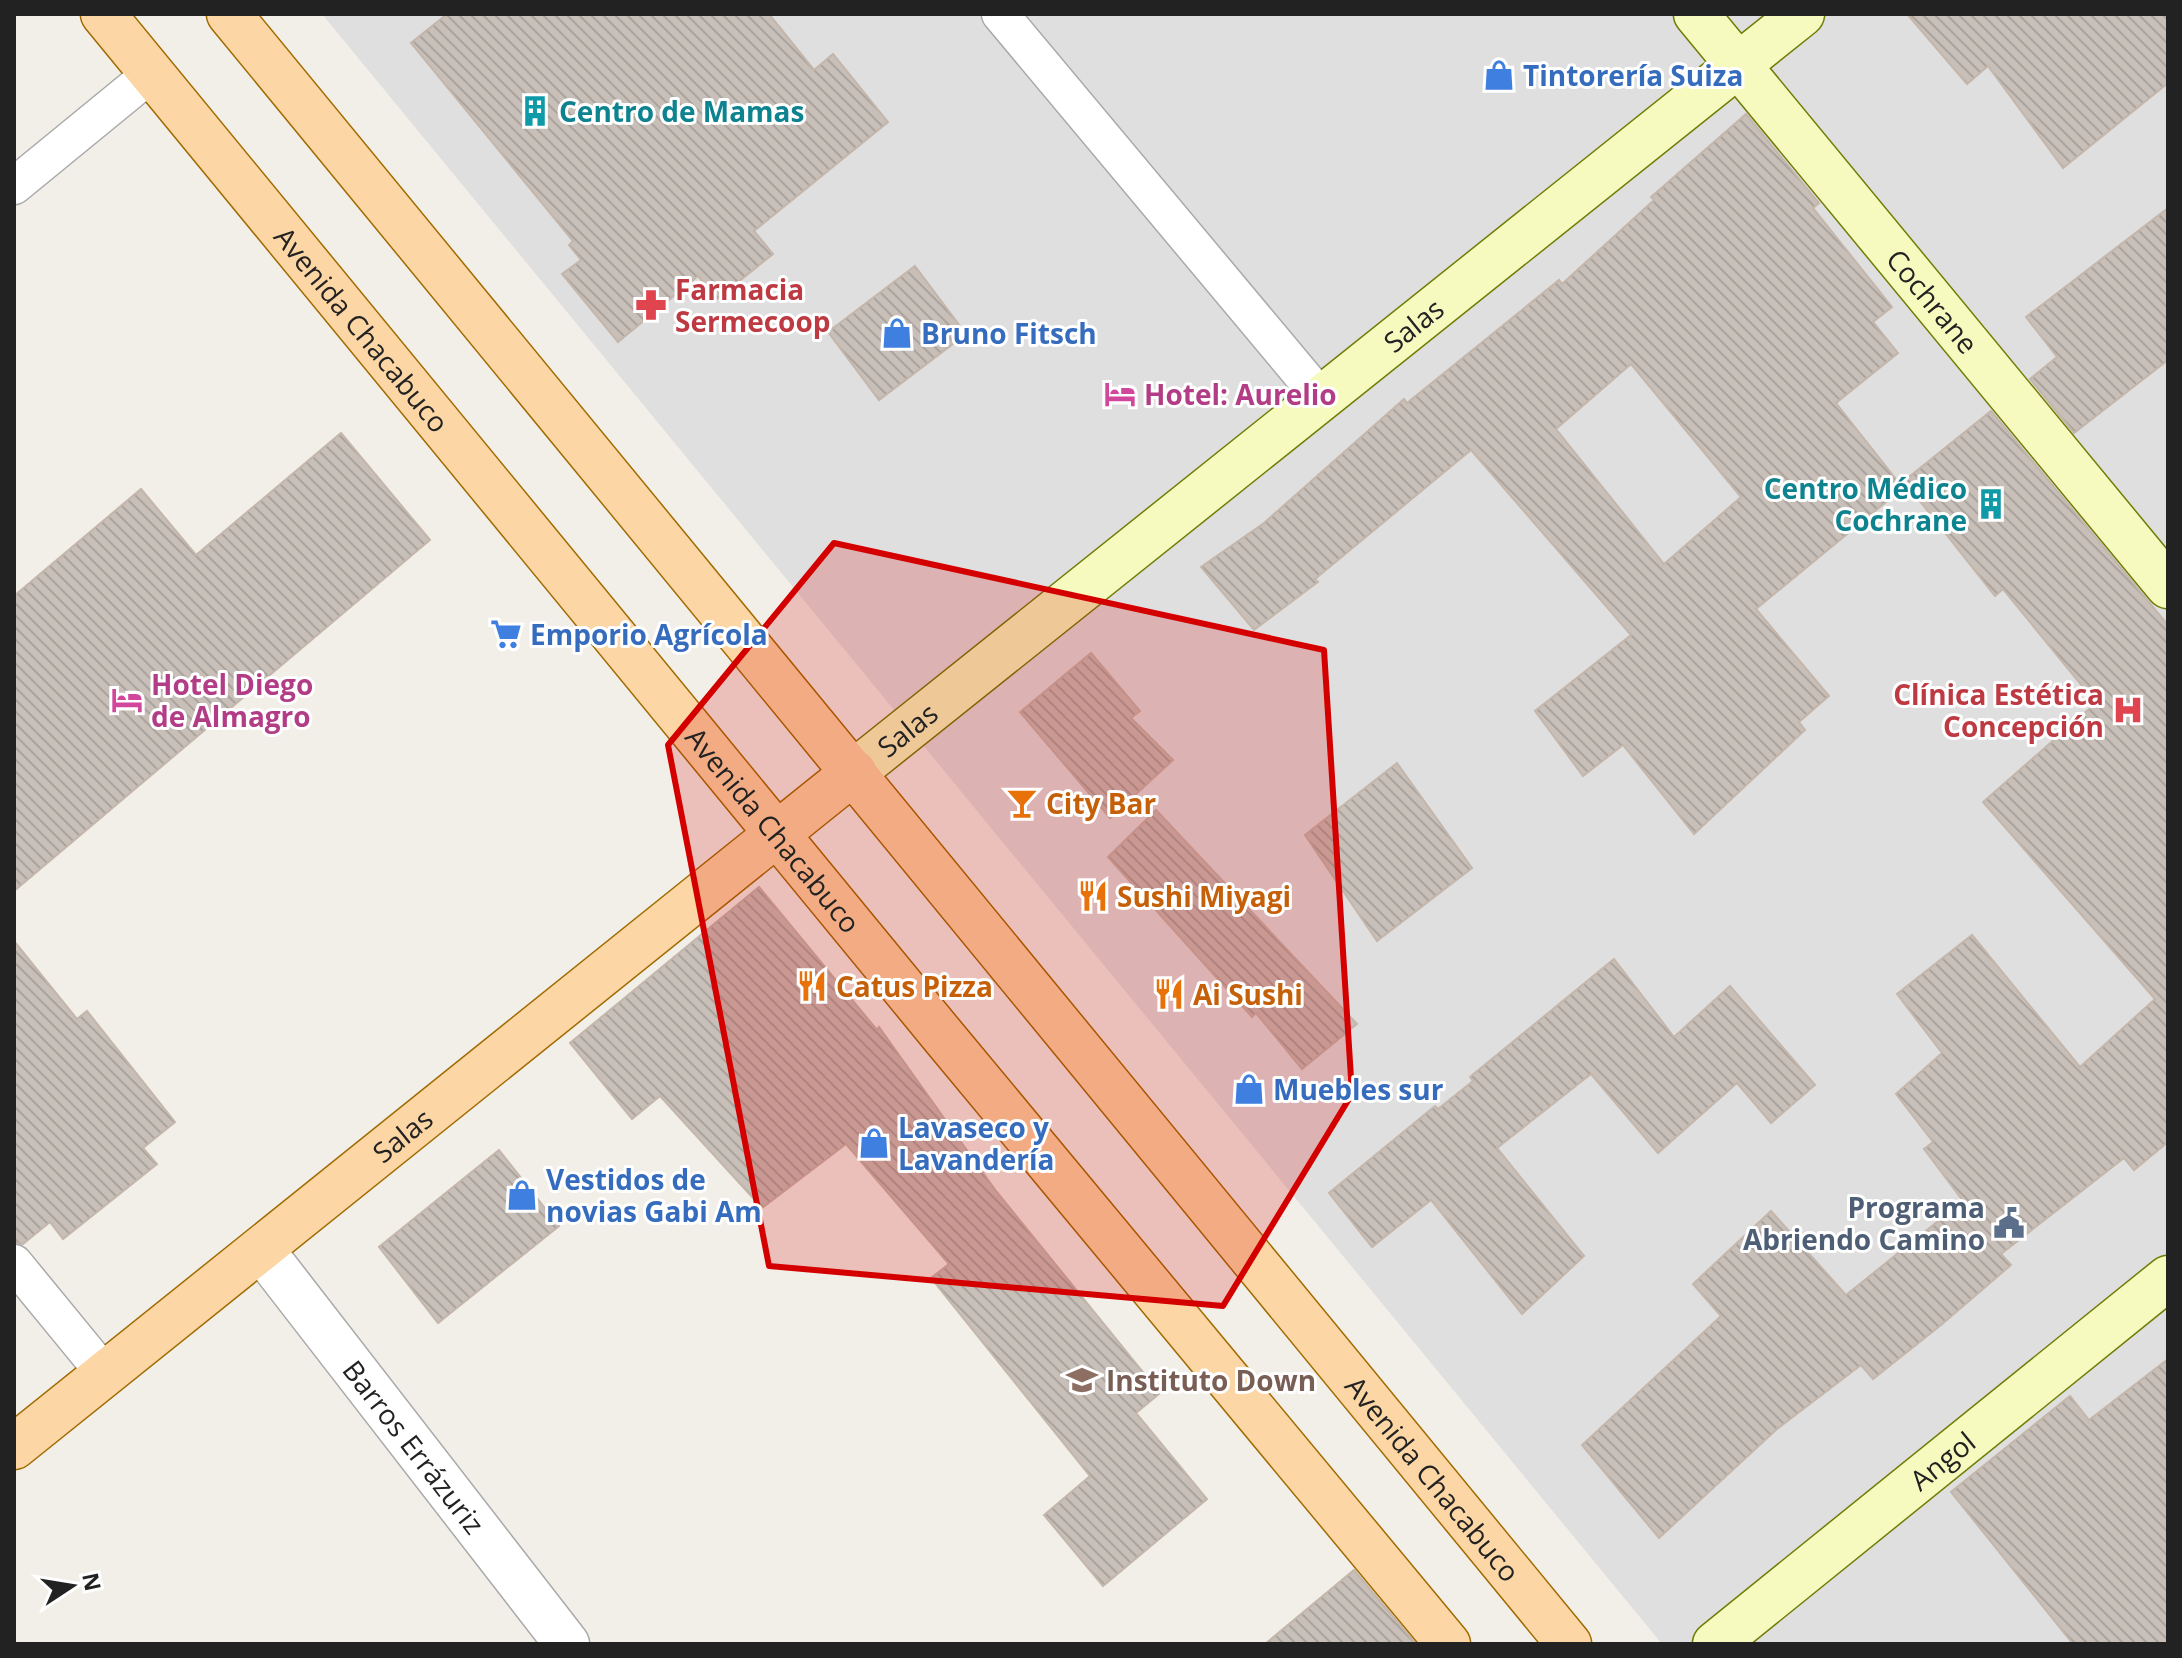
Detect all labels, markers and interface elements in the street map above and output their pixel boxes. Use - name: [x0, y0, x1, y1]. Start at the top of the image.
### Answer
- place label: Tintorería Suiza: [1523, 56, 1743, 94]
- shop icon: Tintorería Suiza: [1482, 58, 1516, 92]
- place label: Centro de Mamas: [559, 92, 804, 130]
- building icon: Centro de Mamas: [518, 94, 552, 128]
- street label: Avenida Chacabuco: [266, 218, 458, 440]
- street label: Cochrane: [1878, 241, 1987, 361]
- place label: Farmacia Sermecoop: [675, 270, 831, 340]
- pharmacy icon: Farmacia Sermecoop: [634, 288, 668, 322]
- street label: Salas: [1375, 289, 1451, 361]
- place label: Bruno Fitsch: [921, 314, 1097, 352]
- shop icon: Bruno Fitsch: [880, 316, 914, 350]
- place label: Hotel: Aurelio: [1144, 375, 1337, 413]
- hotel icon: Hotel: Aurelio: [1103, 377, 1137, 411]
- place label: Centro Médico Cochrane: [1764, 469, 1967, 539]
- building icon: Centro Médico Cochrane: [1974, 487, 2008, 521]
- place label: Emporio Agrícola: [530, 615, 768, 653]
- supermarket icon: Emporio Agrícola: [489, 617, 523, 651]
- place label: Hotel Diego de Almagro: [151, 665, 313, 735]
- place label: Clínica Estética Concepción: [1893, 675, 2104, 745]
- hotel icon: Hotel Diego de Almagro: [110, 683, 144, 717]
- hospital icon: Clínica Estética Concepción: [2111, 693, 2145, 727]
- street label: Salas: [869, 694, 945, 765]
- street label: Avenida Chacabuco: [678, 719, 869, 941]
- place label: City Bar: [1046, 784, 1156, 822]
- bar icon: City Bar: [1005, 786, 1039, 820]
- place label: Sushi Miyagi: [1117, 877, 1291, 915]
- restaurant icon: Sushi Miyagi: [1076, 879, 1110, 913]
- place label: Catus Pizza: [836, 967, 993, 1005]
- restaurant icon: Catus Pizza: [795, 969, 829, 1003]
- place label: Ai Sushi: [1193, 975, 1303, 1013]
- restaurant icon: Ai Sushi: [1152, 977, 1186, 1011]
- place label: Muebles sur: [1273, 1070, 1444, 1108]
- shop icon: Muebles sur: [1232, 1072, 1266, 1106]
- street label: Salas: [364, 1099, 440, 1171]
- place label: Lavaseco y Lavandería: [898, 1108, 1054, 1178]
- shop icon: Lavaseco y Lavandería: [857, 1126, 891, 1160]
- place label: Vestidos de novias Gabi Am: [546, 1160, 762, 1230]
- shop icon: Vestidos de novias Gabi Am: [505, 1178, 539, 1212]
- place label: Programa Abriendo Camino: [1743, 1188, 1985, 1258]
- public building icon: Programa Abriendo Camino: [1992, 1206, 2026, 1240]
- street label: Barros Errázuriz: [335, 1352, 493, 1541]
- place label: Instituto Down: [1106, 1361, 1316, 1399]
- school or university icon: Instituto Down: [1065, 1363, 1099, 1397]
- street label: Avenida Chacabuco: [1337, 1368, 1529, 1589]
- street label: Angol: [1901, 1422, 1983, 1499]
- north arrow: [32, 1546, 112, 1626]
- text: N: [76, 1570, 109, 1594]

